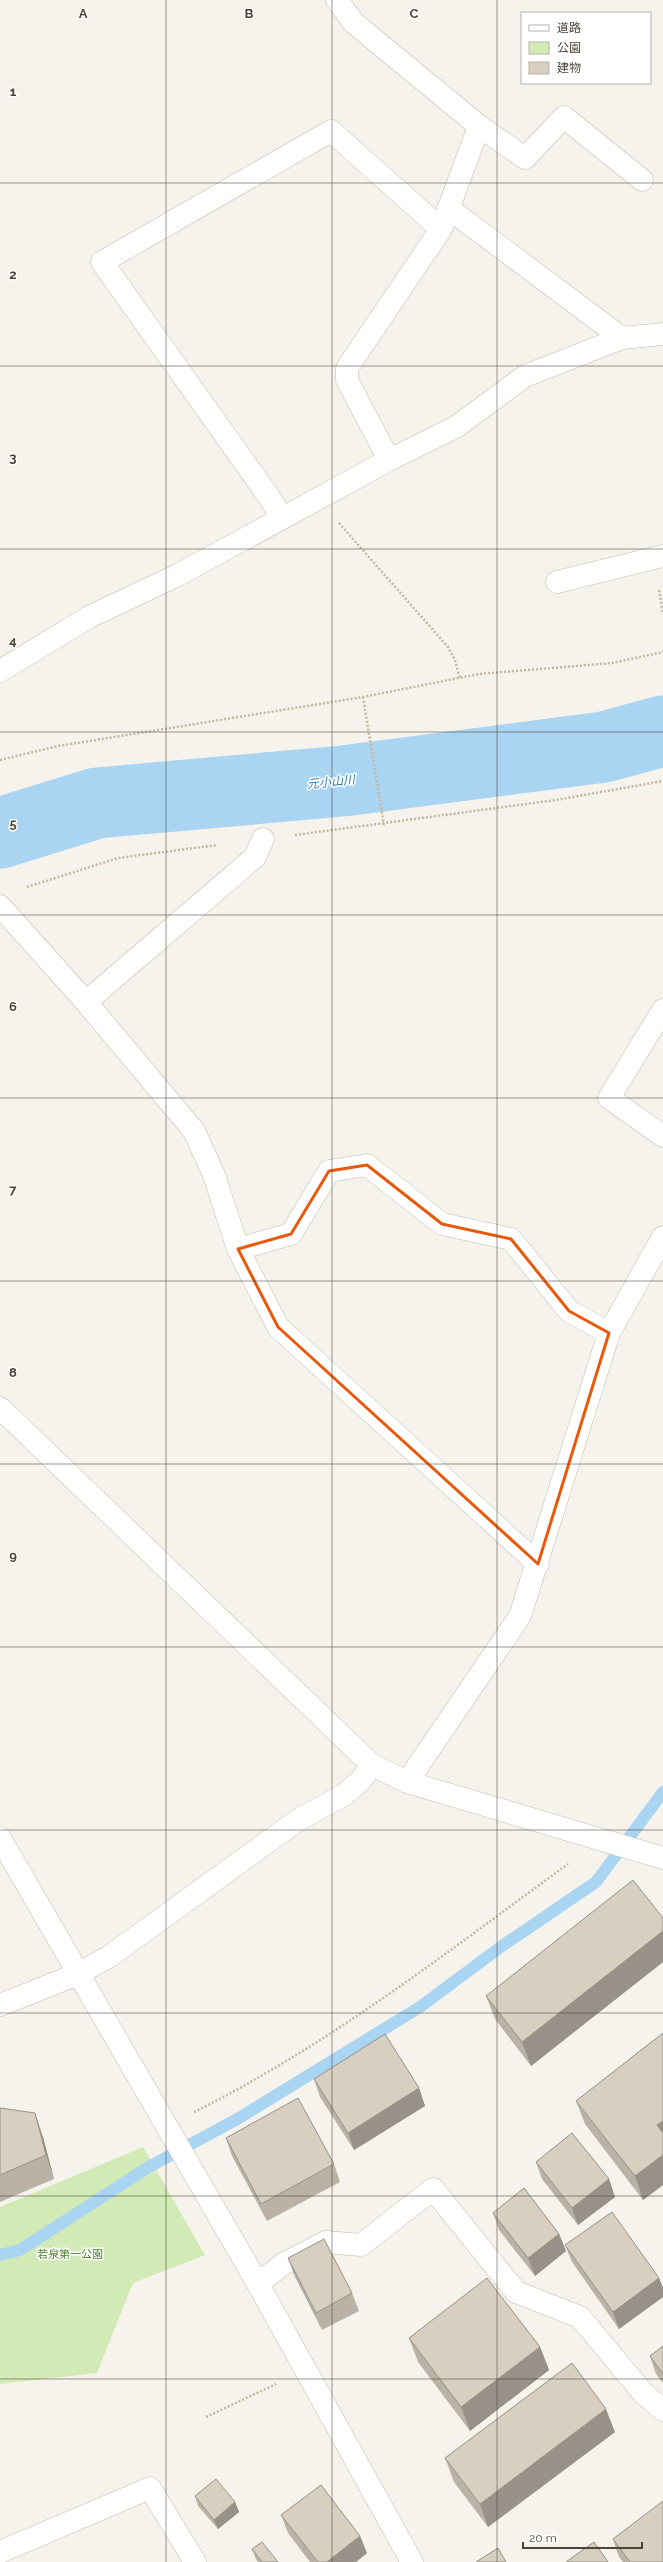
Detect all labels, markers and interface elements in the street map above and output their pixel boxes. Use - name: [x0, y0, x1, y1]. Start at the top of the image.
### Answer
- text: A: [79, 6, 88, 21]
- text: B: [245, 6, 254, 21]
- text: C: [410, 6, 419, 21]
- legend: [521, 12, 651, 84]
- text: 道路: [557, 21, 581, 35]
- text: 公園: [557, 41, 581, 55]
- text: 建物: [557, 61, 581, 75]
- text: 1: [10, 84, 17, 99]
- text: 2: [9, 267, 17, 282]
- text: 3: [9, 450, 17, 465]
- text: 4: [9, 633, 17, 648]
- water label: 元小山川: [306, 772, 358, 791]
- text: 5: [9, 816, 17, 831]
- text: 6: [9, 999, 17, 1014]
- text: 7: [9, 1182, 17, 1197]
- text: 8: [9, 1365, 17, 1380]
- text: 9: [9, 1548, 17, 1563]
- park label: 若泉第一公園: [37, 2248, 103, 2261]
- scale bar: [523, 2524, 642, 2550]
- text: 20 m: [529, 2531, 557, 2545]

